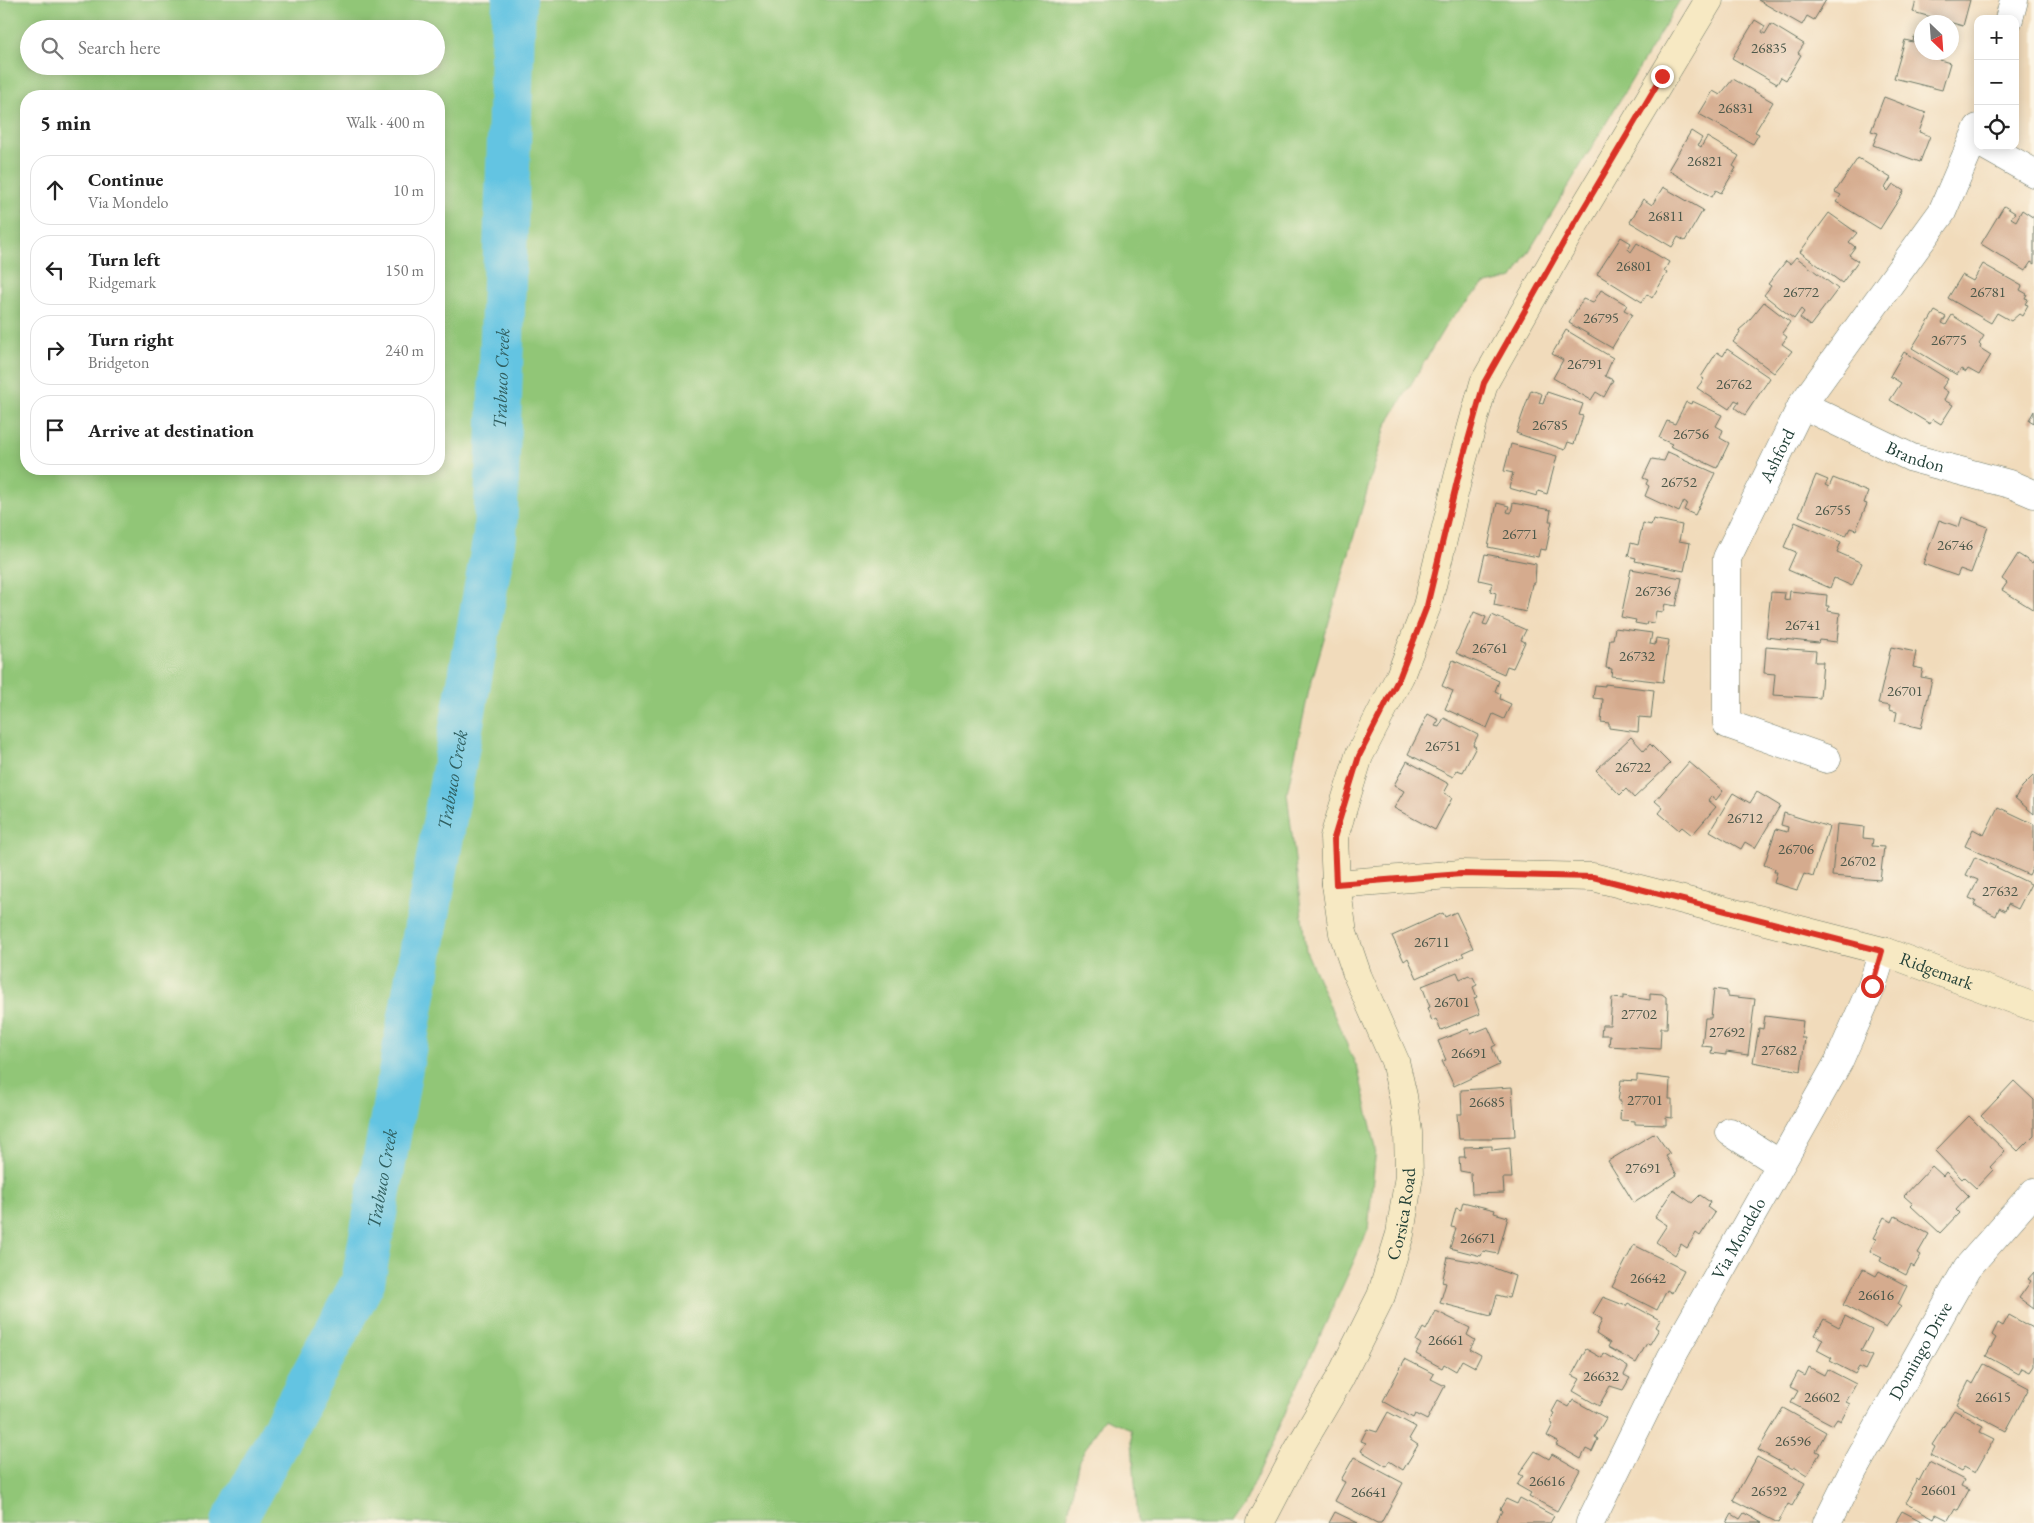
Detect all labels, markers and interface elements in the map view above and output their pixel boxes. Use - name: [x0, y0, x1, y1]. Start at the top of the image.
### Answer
- north arrow: [1914, 15, 1959, 60]
- map controls: [1974, 15, 2019, 150]
- button: +: [1974, 15, 2019, 60]
- search box: [20, 20, 445, 75]
- icon: search: [38, 34, 66, 62]
- text: Search here: [78, 35, 160, 60]
- house number: 26835: [1751, 38, 1787, 57]
- button: −: [1974, 60, 2019, 105]
- route end: [1651, 65, 1674, 88]
- house number: 26831: [1718, 98, 1754, 117]
- button: locate: [1974, 105, 2019, 150]
- text: 5 min: [40, 109, 91, 136]
- text: Walk · 400 m: [346, 112, 425, 133]
- house number: 26821: [1687, 151, 1723, 170]
- text: Continue: [88, 167, 163, 192]
- icon: ahead: [41, 176, 69, 204]
- text: 10 m: [393, 180, 424, 201]
- text: Via Mondelo: [88, 192, 169, 213]
- house number: 26811: [1648, 206, 1684, 225]
- text: Turn left: [88, 247, 160, 272]
- icon: left: [41, 256, 69, 284]
- house number: 26801: [1616, 256, 1652, 275]
- text: 150 m: [385, 260, 424, 281]
- text: Ridgemark: [88, 272, 156, 293]
- house number: 26772: [1783, 282, 1820, 301]
- house number: 26781: [1970, 282, 2006, 301]
- house number: 26795: [1583, 308, 1619, 327]
- text: Turn right: [88, 327, 174, 352]
- water label: Trabuco Creek: [487, 327, 515, 429]
- house number: 26775: [1931, 330, 1967, 349]
- icon: right: [41, 336, 69, 364]
- text: 240 m: [385, 340, 424, 361]
- text: Bridgeton: [88, 352, 149, 373]
- house number: 26791: [1567, 354, 1603, 373]
- house number: 26762: [1716, 374, 1753, 393]
- house number: 26785: [1532, 415, 1568, 434]
- icon: arrive: [41, 416, 69, 444]
- text: Arrive at destination: [88, 418, 254, 443]
- house number: 26756: [1673, 424, 1709, 443]
- street label: Ashford: [1753, 424, 1800, 487]
- street label: Brandon: [1882, 435, 1948, 477]
- house number: 26752: [1661, 472, 1698, 491]
- house number: 26755: [1815, 500, 1851, 519]
- house number: 26771: [1502, 524, 1538, 543]
- house number: 26746: [1937, 535, 1973, 554]
- house number: 26736: [1635, 581, 1671, 600]
- house number: 26741: [1785, 615, 1821, 634]
- house number: 26761: [1472, 638, 1508, 657]
- house number: 26732: [1619, 646, 1656, 665]
- house number: 26701: [1887, 681, 1923, 700]
- water label: Trabuco Creek: [431, 728, 474, 831]
- house number: 26751: [1425, 736, 1461, 755]
- house number: 26722: [1615, 757, 1652, 776]
- house number: 26712: [1727, 808, 1764, 827]
- house number: 26706: [1778, 839, 1814, 858]
- house number: 26702: [1840, 851, 1877, 870]
- house number: 27632: [1982, 881, 2019, 900]
- house number: 26711: [1414, 932, 1450, 951]
- street label: Ridgemark: [1897, 946, 1977, 995]
- route start: [1861, 975, 1884, 998]
- house number: 26701: [1434, 992, 1470, 1011]
- house number: 27702: [1621, 1004, 1658, 1023]
- house number: 27692: [1709, 1022, 1746, 1041]
- house number: 27682: [1761, 1040, 1798, 1059]
- house number: 26691: [1451, 1043, 1487, 1062]
- house number: 27701: [1627, 1090, 1663, 1109]
- house number: 26685: [1469, 1092, 1505, 1111]
- water label: Trabuco Creek: [361, 1126, 403, 1230]
- house number: 27691: [1625, 1158, 1661, 1177]
- street label: Corsica Road: [1381, 1167, 1420, 1263]
- street label: Via Mondelo: [1706, 1193, 1770, 1283]
- house number: 26671: [1460, 1228, 1496, 1247]
- house number: 26642: [1630, 1268, 1667, 1287]
- house number: 26616: [1858, 1285, 1894, 1304]
- street label: Domingo Drive: [1883, 1297, 1957, 1404]
- house number: 26661: [1428, 1330, 1464, 1349]
- house number: 26632: [1583, 1366, 1620, 1385]
- house number: 26602: [1804, 1387, 1841, 1406]
- house number: 26615: [1975, 1387, 2011, 1406]
- house number: 26596: [1775, 1431, 1811, 1450]
- house number: 26616: [1529, 1471, 1565, 1490]
- house number: 26601: [1921, 1480, 1957, 1499]
- house number: 26592: [1751, 1481, 1788, 1500]
- house number: 26641: [1351, 1482, 1387, 1501]

